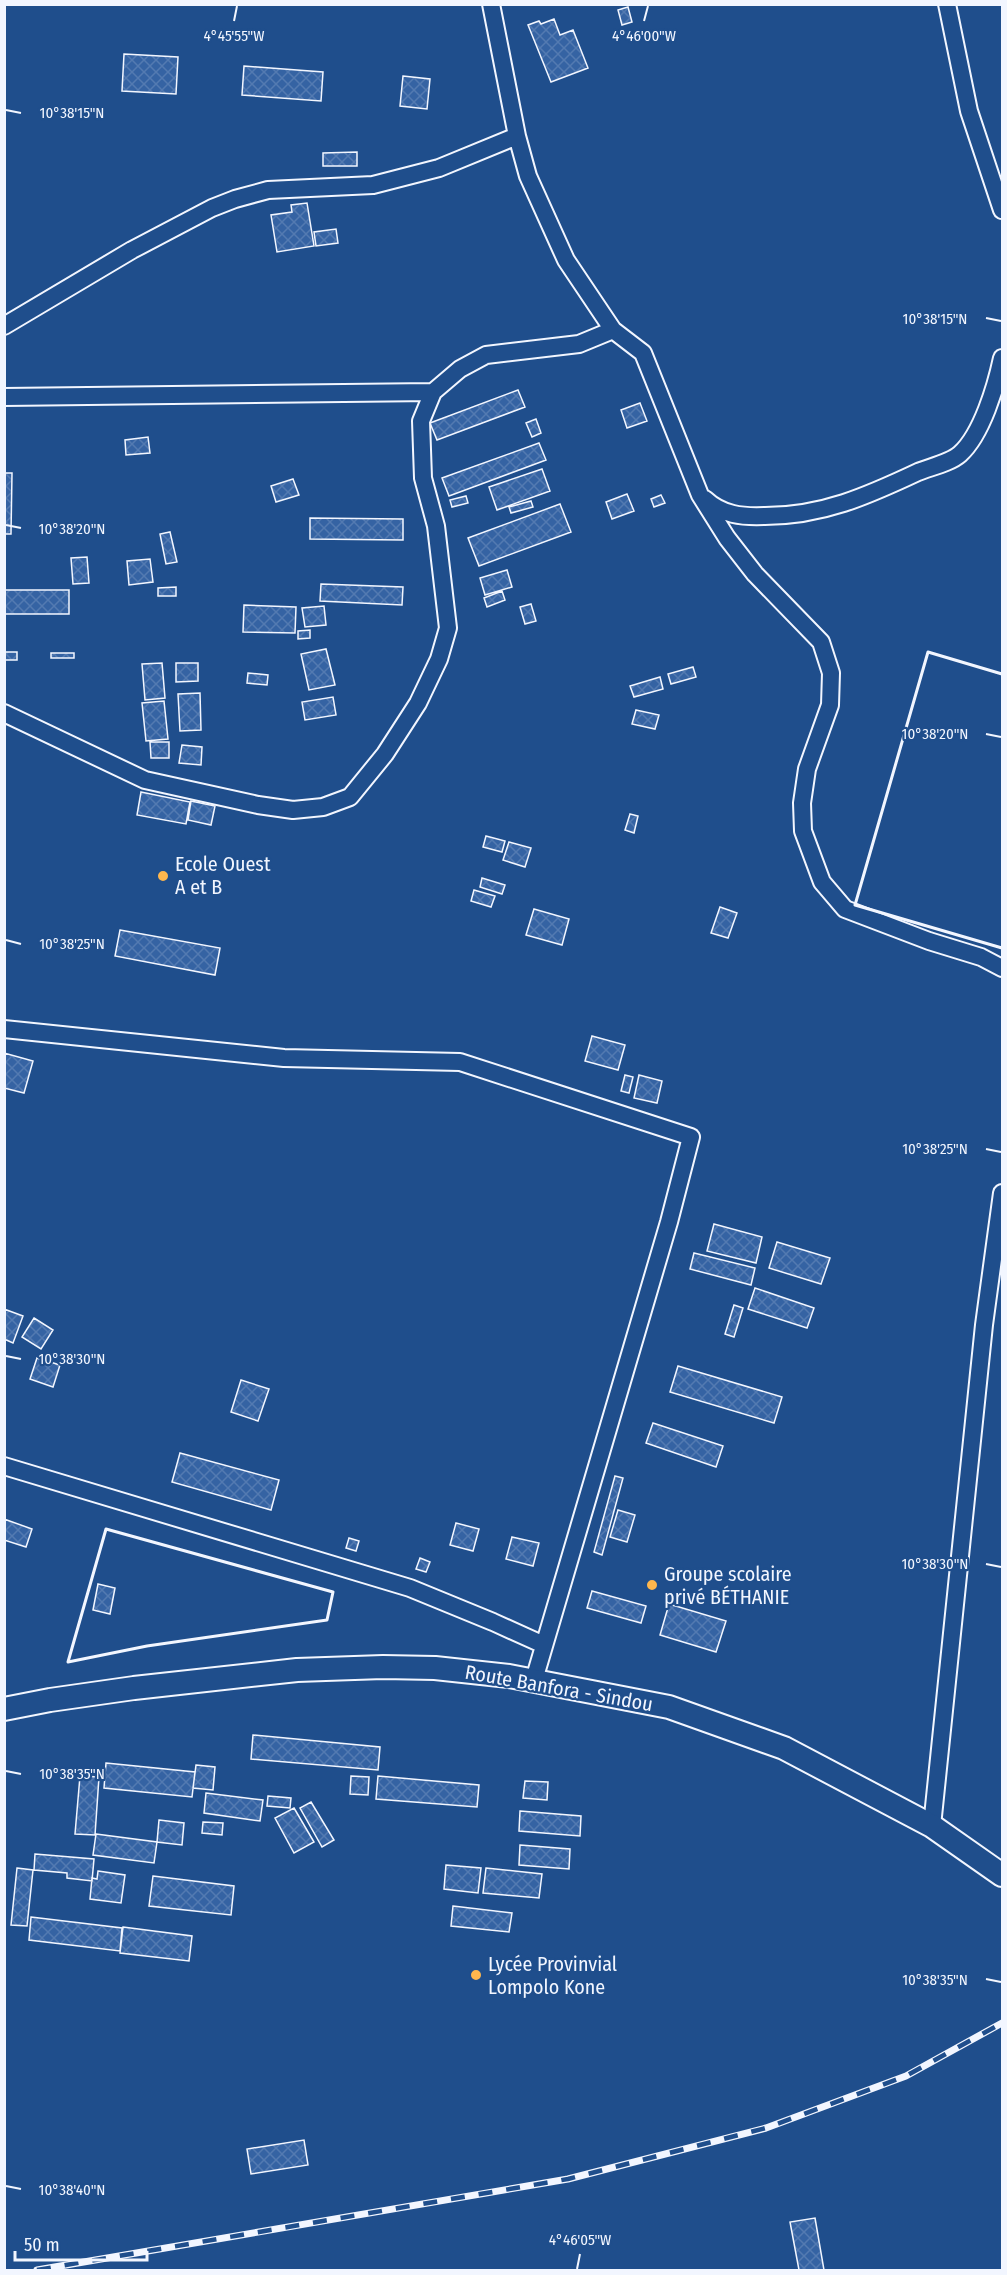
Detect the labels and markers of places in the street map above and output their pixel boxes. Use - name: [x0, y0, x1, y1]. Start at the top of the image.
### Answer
- place label: Ecole Ouest A et B: [175, 852, 271, 899]
- marker: Ecole Ouest A et B: [156, 869, 170, 883]
- place label: Groupe scolaire privé BÉTHANIE: [664, 1562, 792, 1609]
- marker: Groupe scolaire privé BÉTHANIE: [645, 1578, 659, 1592]
- place label: Lycée Provinvial Lompolo Kone: [488, 1952, 617, 1999]
- marker: Lycée Provinvial Lompolo Kone: [469, 1968, 483, 1982]

